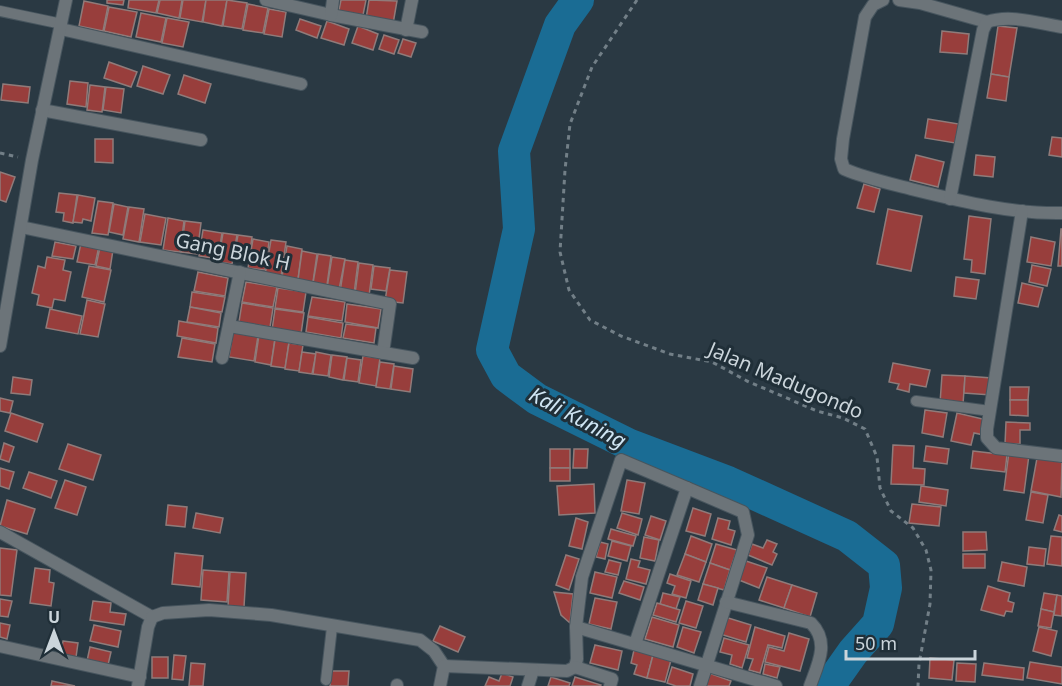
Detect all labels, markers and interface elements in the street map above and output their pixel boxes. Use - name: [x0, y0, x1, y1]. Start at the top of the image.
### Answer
- street label: Gang Blok H: [173, 226, 293, 276]
- street label: Jalan Madugondo: [703, 334, 868, 425]
- water label: Kali Kuning: [525, 380, 631, 454]
- north arrow: [24, 602, 84, 662]
- text: U: [48, 606, 60, 628]
- scale bar: [846, 623, 975, 661]
- text: 50 m: [855, 631, 897, 655]

